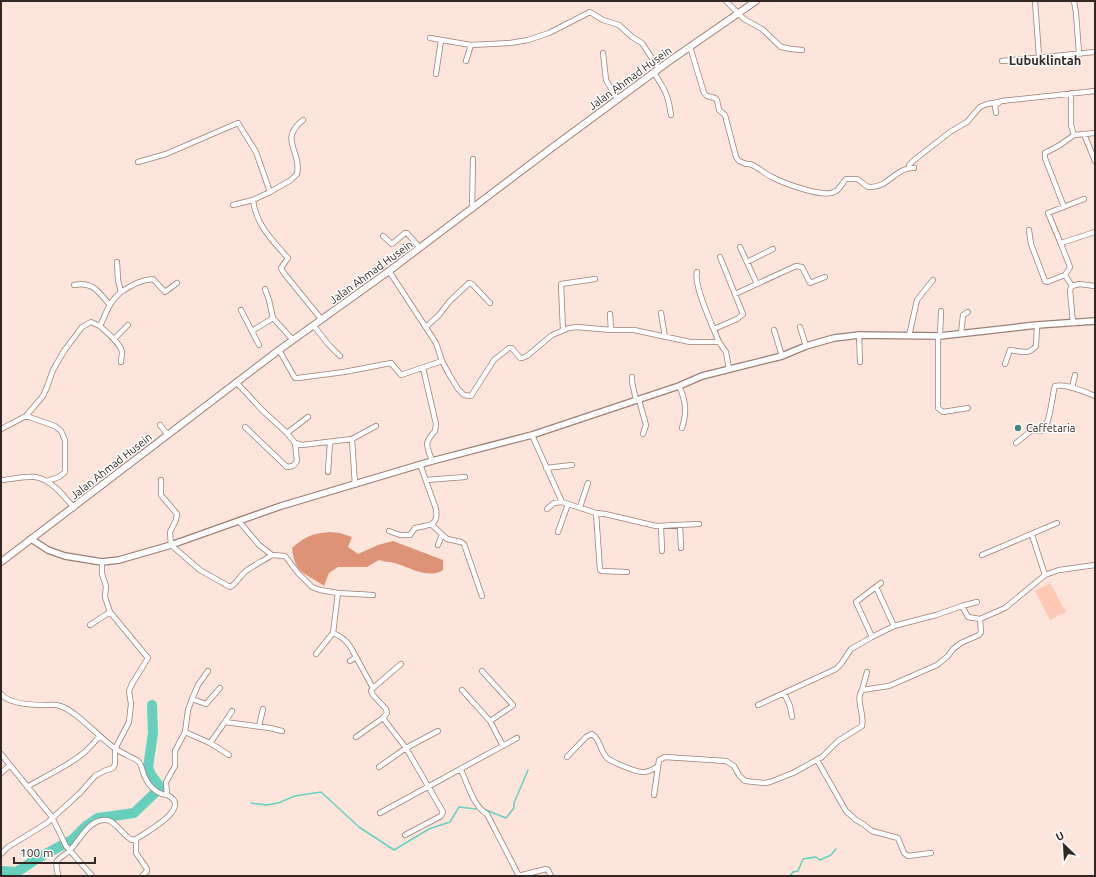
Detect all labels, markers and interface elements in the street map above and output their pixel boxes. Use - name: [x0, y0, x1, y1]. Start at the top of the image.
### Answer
- street label: Jalan Ahmad Husein: [586, 44, 674, 112]
- district label: Lubuklintah: [1009, 53, 1081, 67]
- street label: Jalan Ahmad Husein: [327, 238, 415, 306]
- place label: Caffetaria: [1026, 422, 1075, 434]
- marker: Caffetaria: [1013, 423, 1023, 433]
- street label: Jalan Ahmad Husein: [68, 431, 154, 501]
- north arrow: [1044, 825, 1084, 865]
- text: U: [1054, 829, 1066, 843]
- scale bar: [14, 839, 95, 865]
- text: 100 m: [20, 846, 53, 859]

